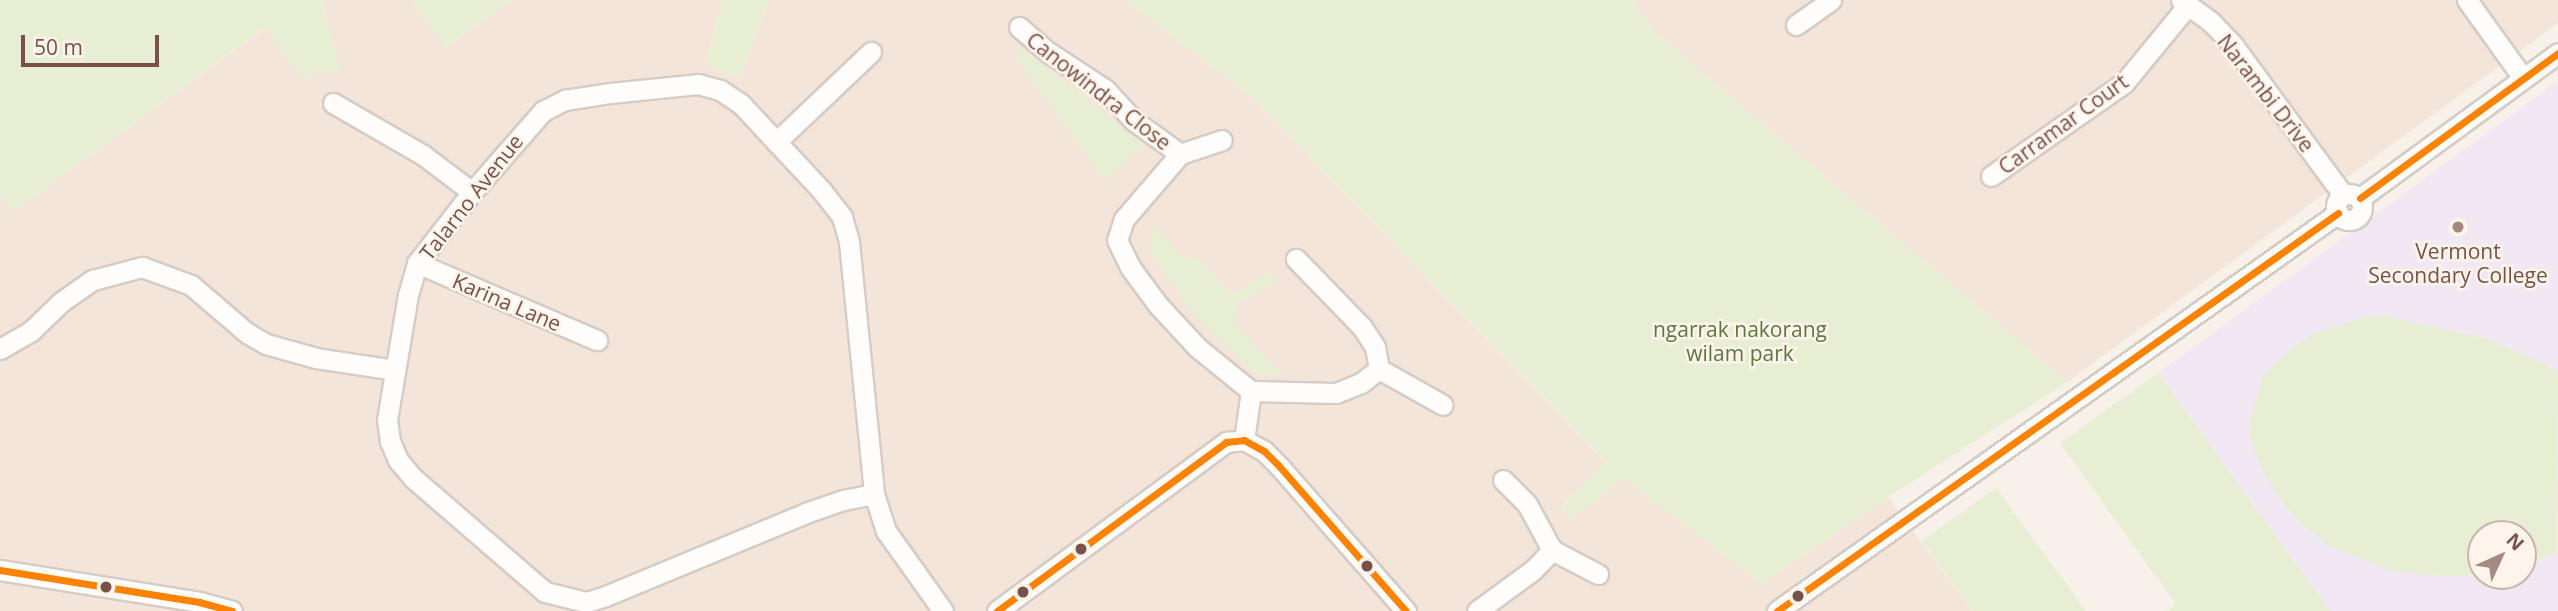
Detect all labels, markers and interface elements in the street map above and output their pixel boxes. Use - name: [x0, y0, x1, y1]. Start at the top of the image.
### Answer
- scale bar: [24, 21, 163, 65]
- street label: Canowindra Close: [1022, 27, 1176, 155]
- street label: Narambi Drive: [2212, 29, 2320, 157]
- text: 50 m: [34, 33, 83, 61]
- street label: Carramar Court: [1993, 69, 2133, 179]
- street label: Talarno Avenue: [414, 129, 528, 265]
- marker: Vermont Secondary College: [2450, 219, 2466, 235]
- place label: Vermont Secondary College: [2368, 238, 2548, 288]
- street label: Karina Lane: [449, 268, 565, 336]
- park label: ngarrak nakorang wilam park: [1653, 316, 1827, 366]
- north arrow: [2467, 520, 2537, 590]
- text: N: [2501, 527, 2530, 556]
- unlabelled marker: [1074, 542, 1088, 556]
- unlabelled marker: [1360, 559, 1374, 573]
- unlabelled marker: [99, 580, 113, 594]
- unlabelled marker: [1016, 585, 1030, 599]
- unlabelled marker: [1791, 589, 1805, 603]

